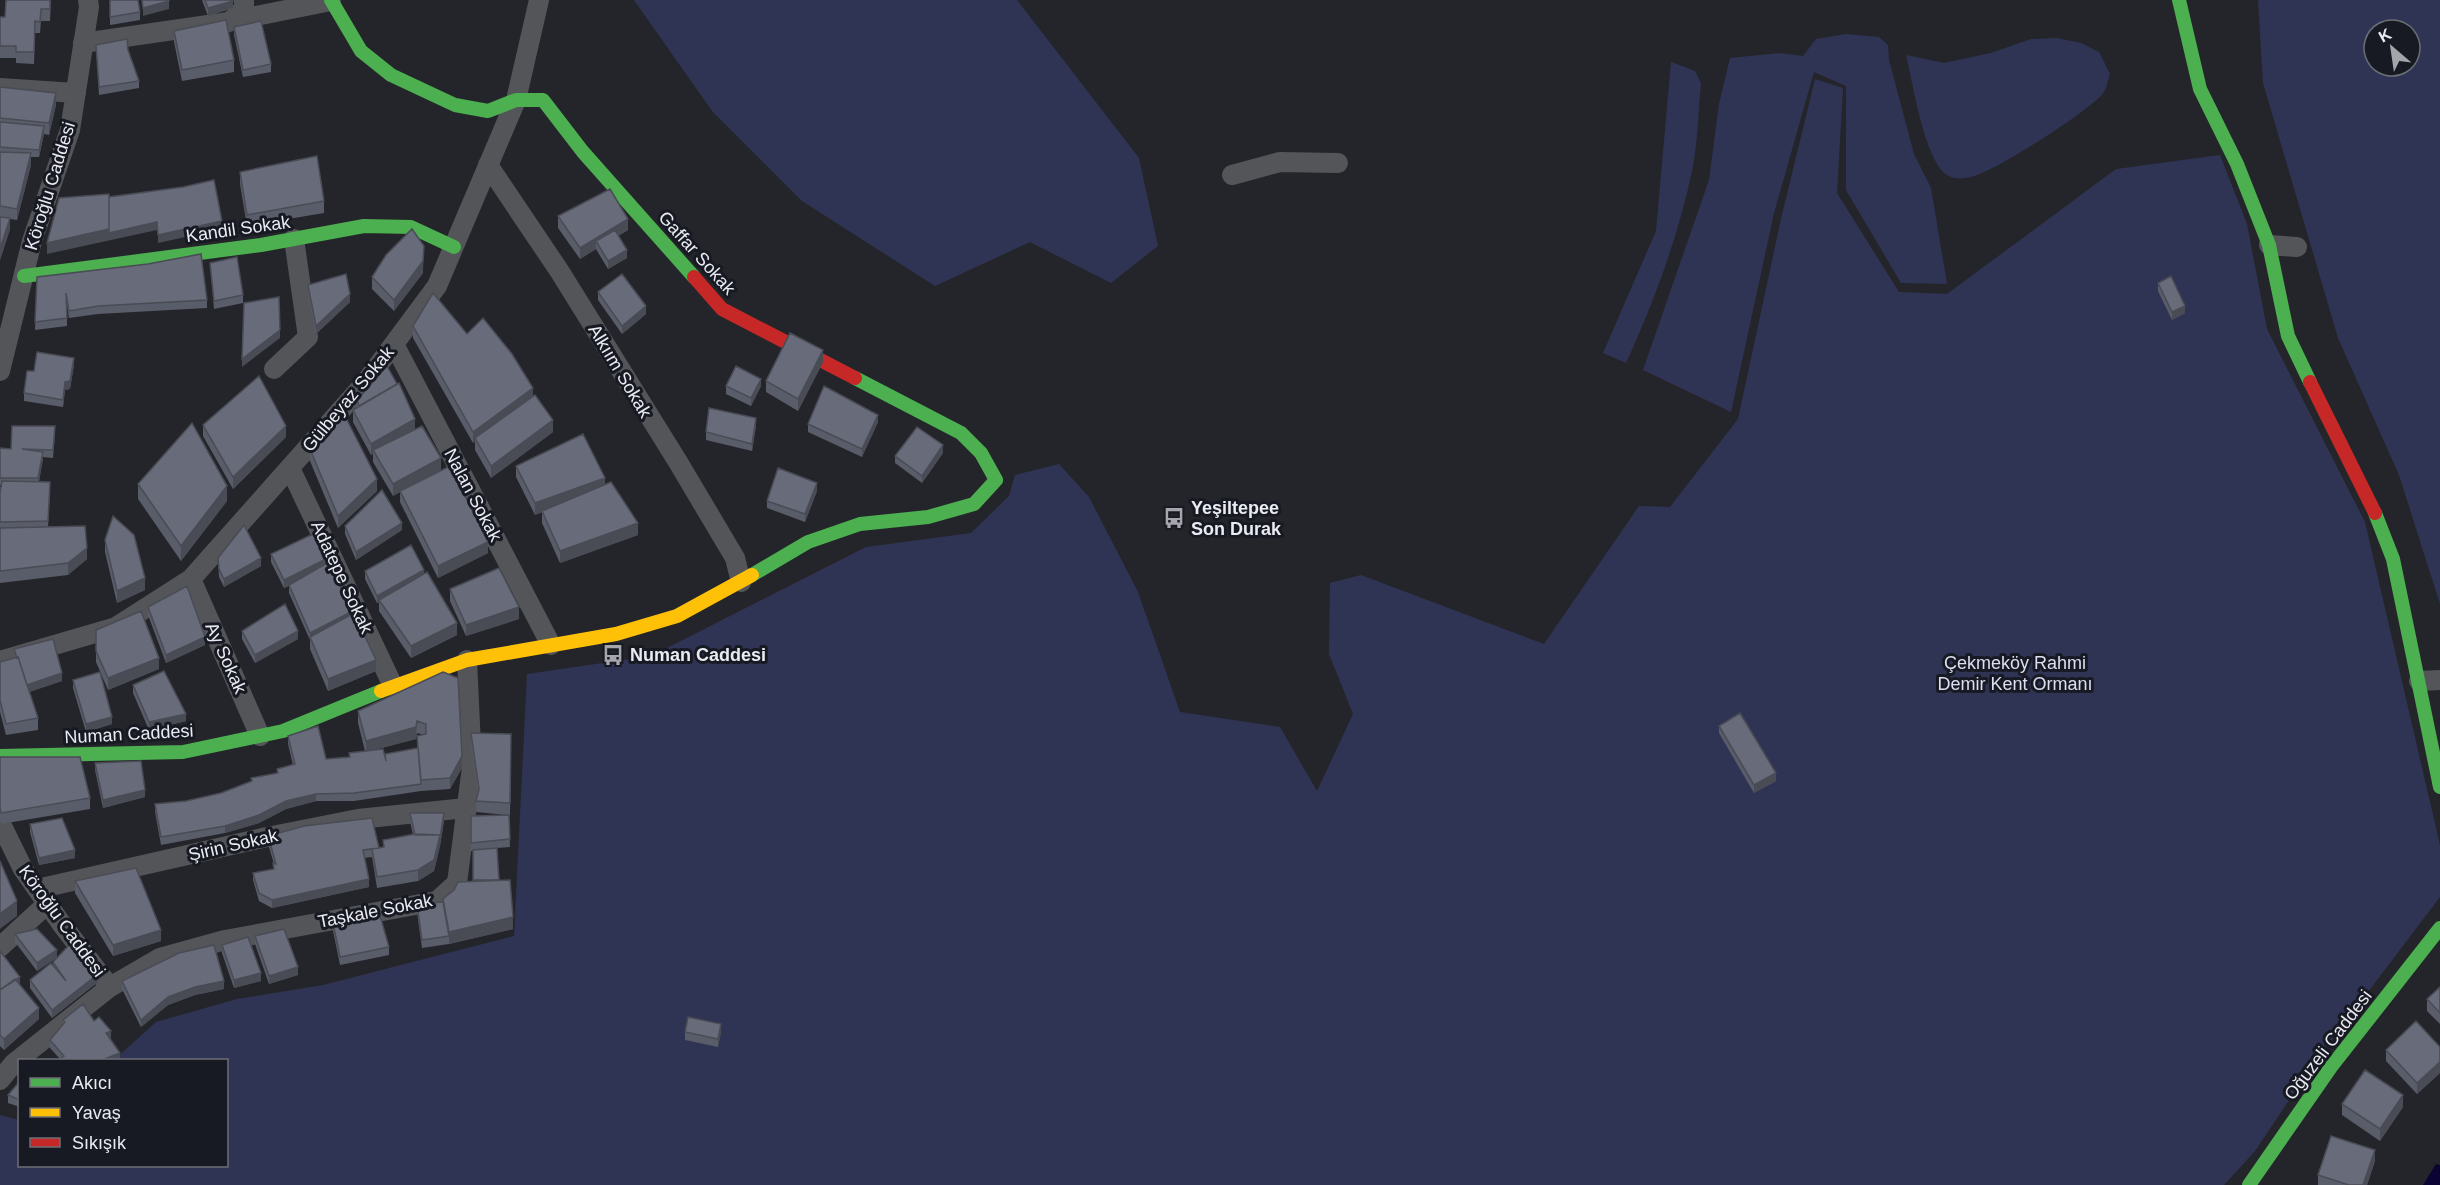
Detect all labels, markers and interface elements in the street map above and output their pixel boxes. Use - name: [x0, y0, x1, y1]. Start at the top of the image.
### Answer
- north arrow: [2362, 18, 2422, 78]
- text: K: [2376, 25, 2395, 46]
- street label: Köroğlu Caddesi: [21, 119, 79, 253]
- street label: Gaffar Sokak: [655, 207, 740, 299]
- street label: Kandil Sokak: [185, 212, 292, 246]
- street label: Alkıım Sokak: [584, 321, 656, 422]
- street label: Gülbeyaz Sokak: [298, 342, 398, 456]
- street label: Nalan Sokak: [440, 445, 506, 546]
- place label: Yeşiltepee Son Durak: [1191, 498, 1282, 539]
- bus stop icon: Yeşiltepee Son Durak: [1162, 506, 1186, 530]
- street label: Adatepe Sokak: [307, 517, 377, 637]
- street label: Ay Sokak: [201, 619, 251, 698]
- bus stop icon: Numan Caddesi: [601, 643, 625, 667]
- place label: Numan Caddesi: [630, 645, 766, 665]
- park label: Çekmeköy Rahmi Demir Kent Ormanı: [1937, 653, 2093, 694]
- street label: Numan Caddesi: [64, 721, 194, 747]
- street label: Şirin Sokak: [186, 825, 281, 865]
- street label: Köroğlu Caddesi: [15, 861, 109, 981]
- street label: Taşkale Sokak: [316, 890, 435, 932]
- street label: Oğuzeli Caddesi: [2280, 986, 2376, 1104]
- legend: [18, 1059, 228, 1167]
- text: Akıcı: [72, 1073, 112, 1093]
- text: Yavaş: [72, 1103, 121, 1123]
- text: Sıkışık: [72, 1133, 127, 1153]

